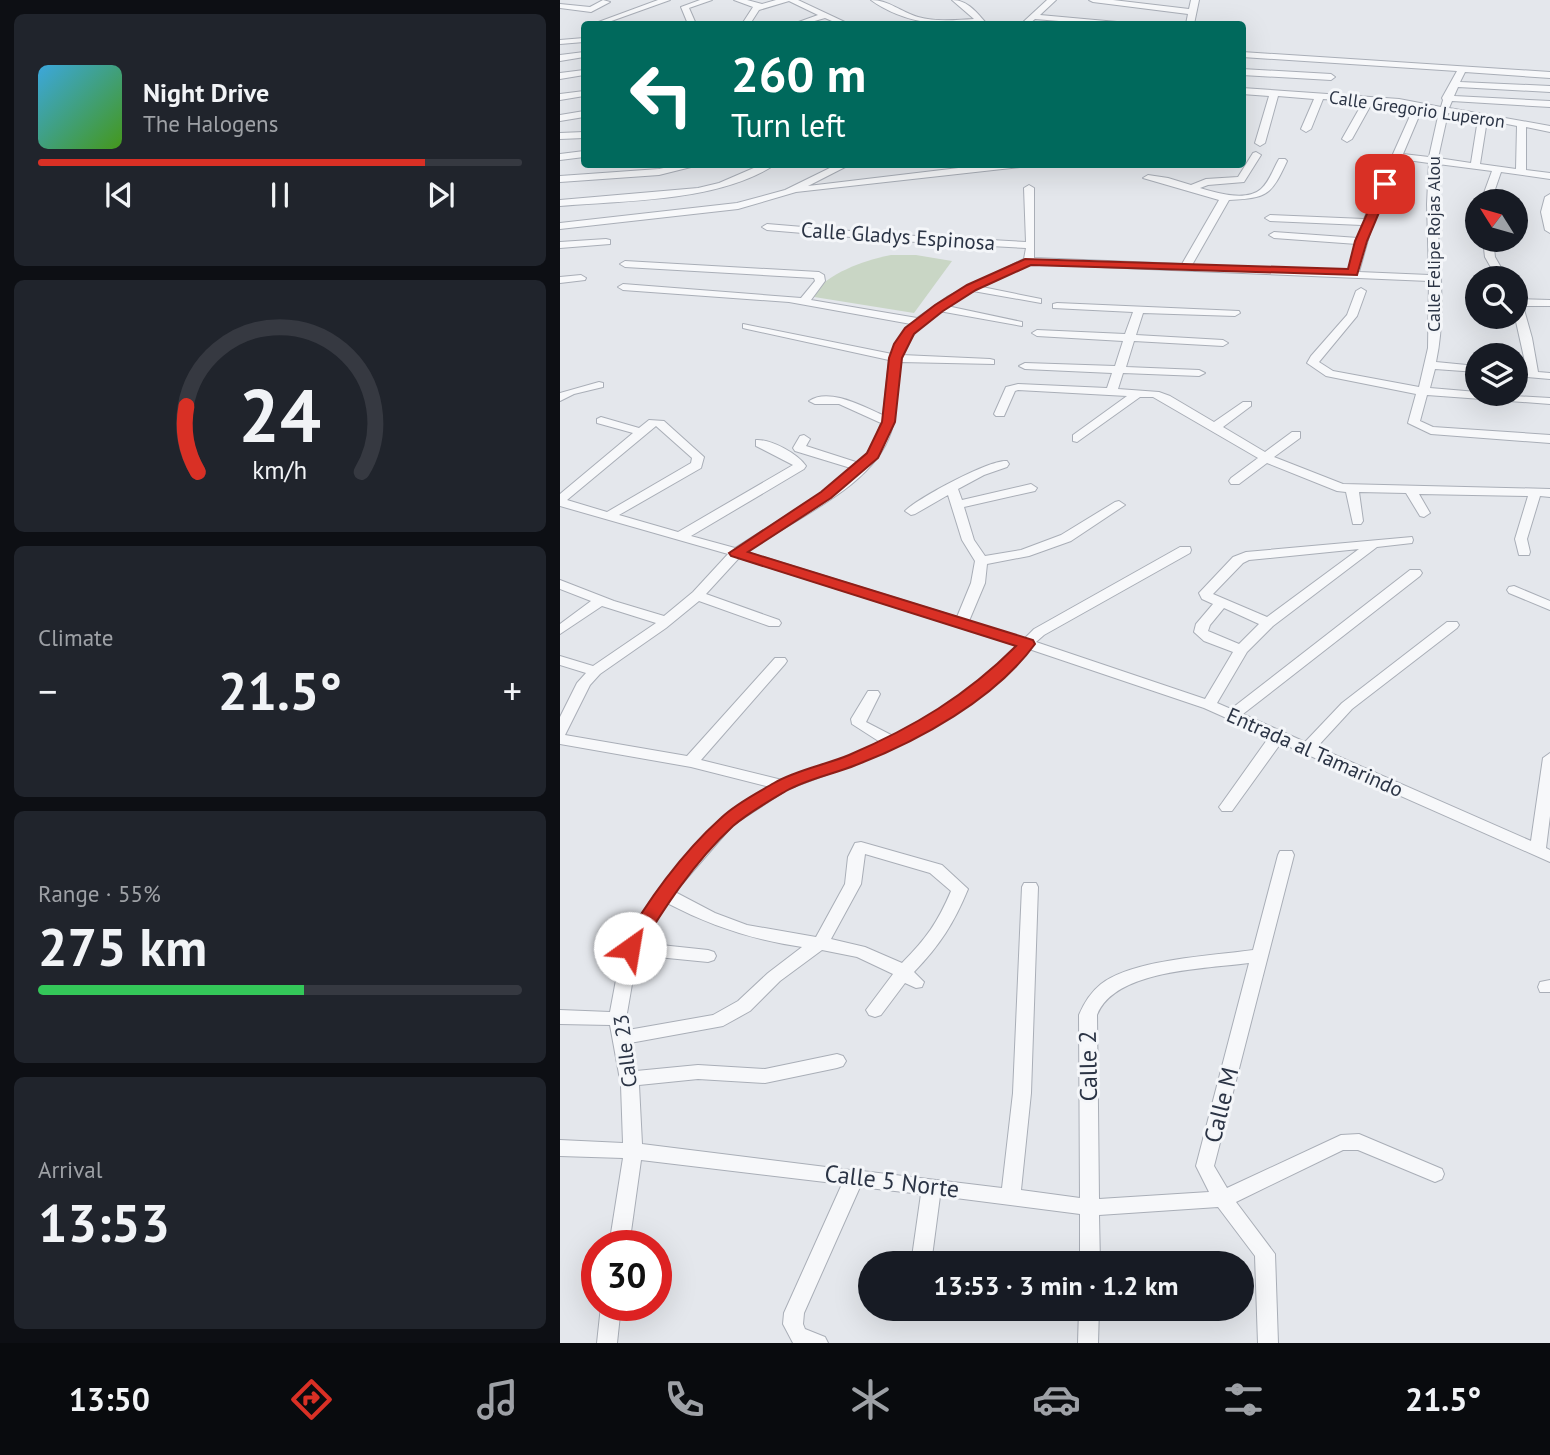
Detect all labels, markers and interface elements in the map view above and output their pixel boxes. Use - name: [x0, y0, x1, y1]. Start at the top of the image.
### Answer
- text: 260 m: [731, 42, 866, 106]
- icon: left: [616, 49, 707, 140]
- text: Night Drive: [143, 76, 269, 109]
- street label: Calle Gregorio Luperon: [1328, 85, 1506, 133]
- text: Turn left: [731, 104, 846, 146]
- text: The Halogens: [143, 109, 278, 138]
- pin: [1355, 154, 1415, 214]
- street label: Calle Felipe Rojas Alou: [1422, 156, 1445, 332]
- icon: arrive: [1366, 165, 1404, 203]
- icon: previous: [100, 176, 138, 214]
- icon: pause: [261, 176, 299, 214]
- icon: next: [422, 176, 460, 214]
- north arrow: [1465, 189, 1528, 252]
- map controls: [1465, 189, 1528, 406]
- street label: Calle Gladys Espinosa: [800, 216, 996, 256]
- button: search: [1465, 266, 1528, 329]
- button: layers: [1465, 343, 1528, 406]
- text: 24: [239, 368, 321, 462]
- text: km/h: [253, 453, 307, 485]
- text: Climate: [38, 623, 113, 652]
- text: 21.5°: [218, 657, 342, 724]
- text: −: [38, 666, 57, 715]
- text: +: [503, 666, 522, 715]
- street label: Entrada al Tamarindo: [1223, 701, 1407, 803]
- text: Range · 55%: [38, 879, 161, 908]
- position arrow: [593, 911, 667, 985]
- text: 275 km: [38, 913, 207, 980]
- street label: Calle 23: [607, 1013, 643, 1089]
- street label: Calle 2: [1072, 1030, 1104, 1102]
- street label: Calle M: [1197, 1064, 1245, 1146]
- text: Arrival: [38, 1155, 102, 1184]
- street label: Calle 5 Norte: [823, 1157, 961, 1205]
- text: 13:53: [38, 1189, 170, 1256]
- speed limit sign: 30: [581, 1230, 672, 1321]
- text: 13:53 · 3 min · 1.2 km: [934, 1269, 1179, 1302]
- icon: directions: [287, 1375, 336, 1424]
- icon: music: [473, 1375, 522, 1424]
- icon: phone: [660, 1375, 709, 1424]
- icon: climate: [846, 1375, 895, 1424]
- icon: car: [1032, 1375, 1081, 1424]
- icon: filters: [1219, 1375, 1268, 1424]
- text: 13:50: [69, 1378, 150, 1420]
- text: 21.5°: [1405, 1378, 1481, 1420]

